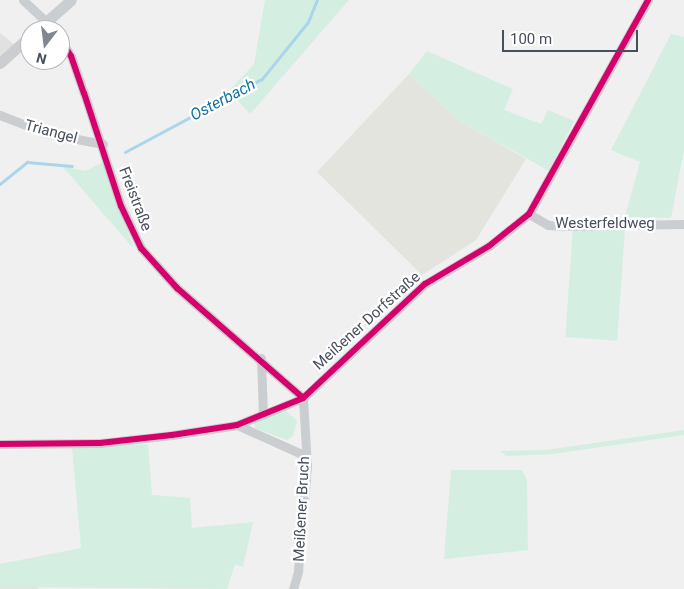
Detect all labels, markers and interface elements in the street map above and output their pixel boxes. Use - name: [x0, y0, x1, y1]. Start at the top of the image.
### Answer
- north arrow: [20, 20, 70, 70]
- scale bar: [504, 20, 640, 52]
- text: 100 m: [510, 30, 552, 48]
- text: N: [35, 50, 48, 68]
- water label: Osterbach: [187, 75, 259, 125]
- street label: Triangel: [23, 116, 79, 148]
- street label: Freistraße: [115, 164, 155, 234]
- street label: Westerfeldweg: [555, 215, 655, 233]
- street label: Meißener Dorfstraße: [310, 268, 424, 374]
- street label: Meißener Bruch: [290, 456, 314, 562]

